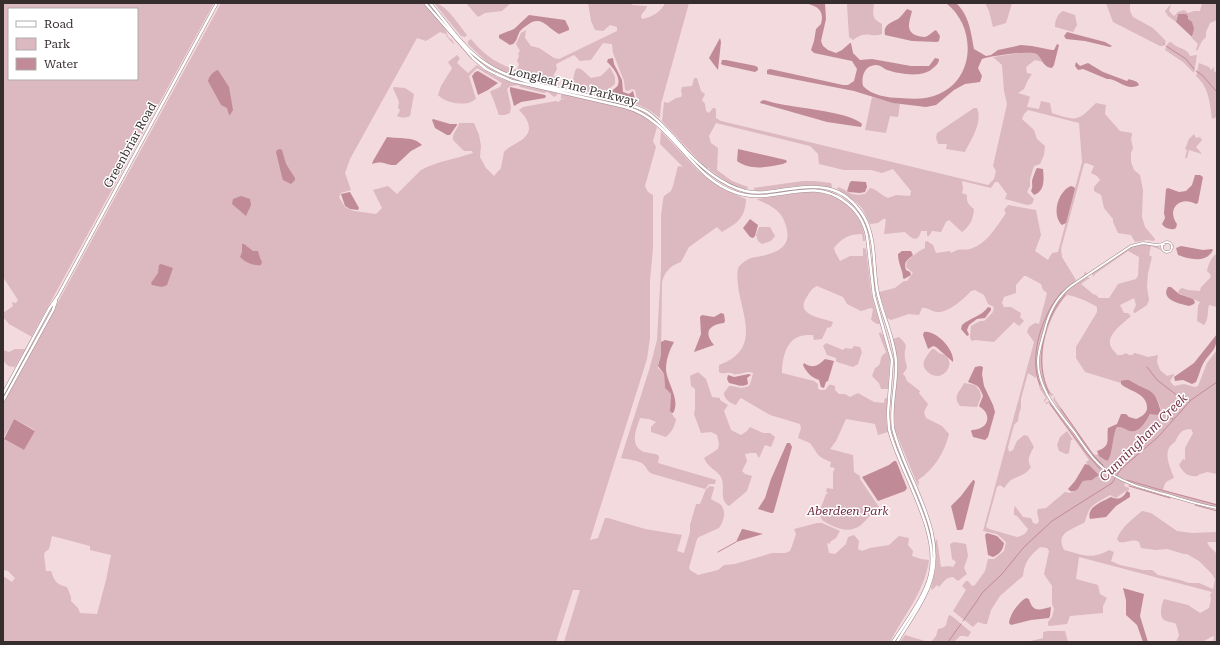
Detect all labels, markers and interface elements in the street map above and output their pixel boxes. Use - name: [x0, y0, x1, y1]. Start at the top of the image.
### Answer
- legend: [8, 8, 138, 80]
- text: Road: [44, 17, 74, 31]
- text: Park: [44, 37, 71, 51]
- text: Water: [44, 57, 78, 71]
- street label: Longleaf Pine Parkway: [507, 63, 640, 109]
- street label: Greenbriar Road: [101, 100, 159, 190]
- water label: Cunningham Creek: [1096, 390, 1191, 484]
- park label: Aberdeen Park: [806, 504, 889, 518]

